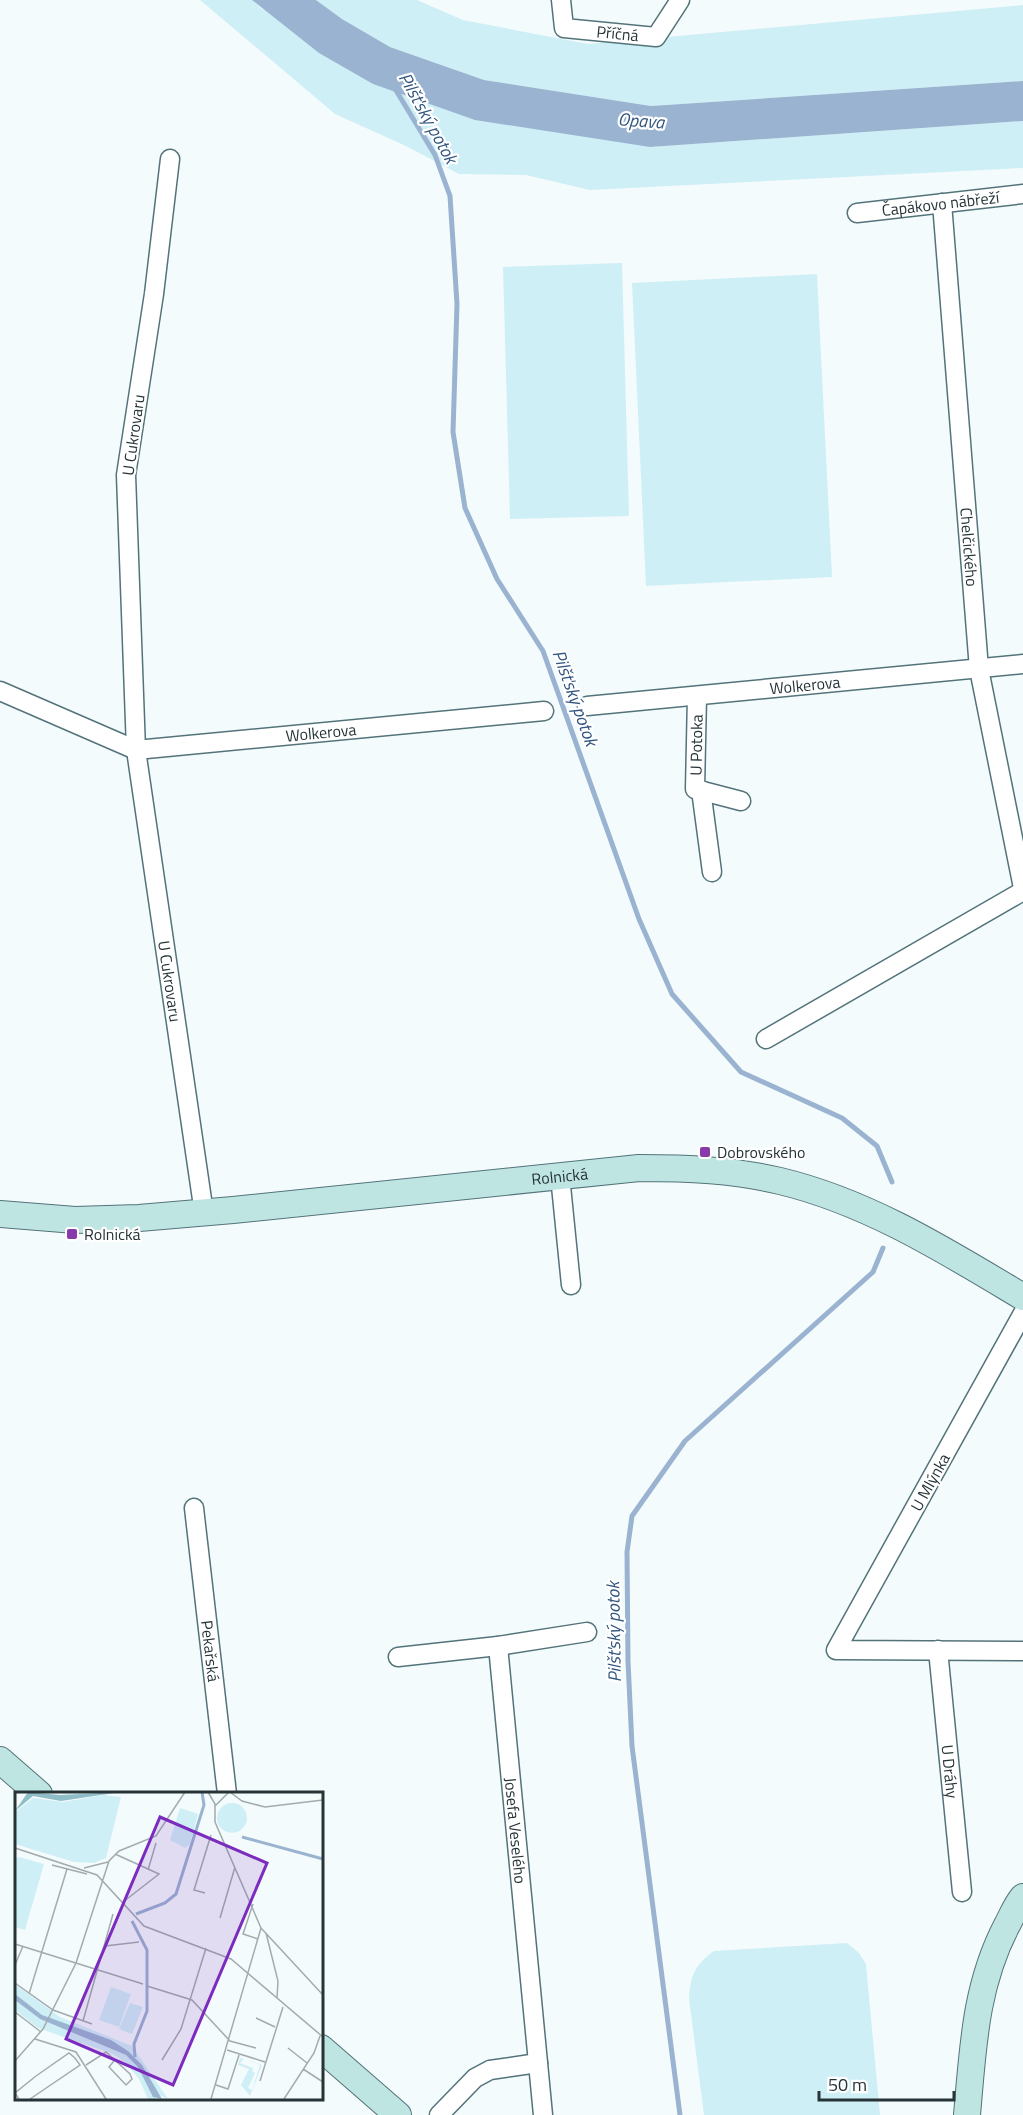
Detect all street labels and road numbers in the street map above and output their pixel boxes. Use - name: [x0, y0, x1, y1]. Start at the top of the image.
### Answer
- street label: Příčná: [595, 19, 640, 47]
- street label: Čapákovo nábřeží: [881, 185, 1002, 222]
- street label: U Cukrovaru: [115, 393, 151, 477]
- street label: Chelčického: [954, 506, 984, 587]
- street label: Wolkerova: [769, 670, 841, 700]
- street label: U Potoka: [683, 714, 709, 776]
- street label: Wolkerova: [284, 717, 357, 748]
- street label: U Cukrovaru: [152, 939, 188, 1024]
- street label: Rolnická: [530, 1161, 589, 1191]
- street label: U Mlýnka: [904, 1449, 956, 1515]
- street label: Pekařská: [195, 1619, 226, 1683]
- street label: U Dráhy: [935, 1743, 965, 1800]
- street label: Josefa Veselého: [499, 1776, 533, 1885]

